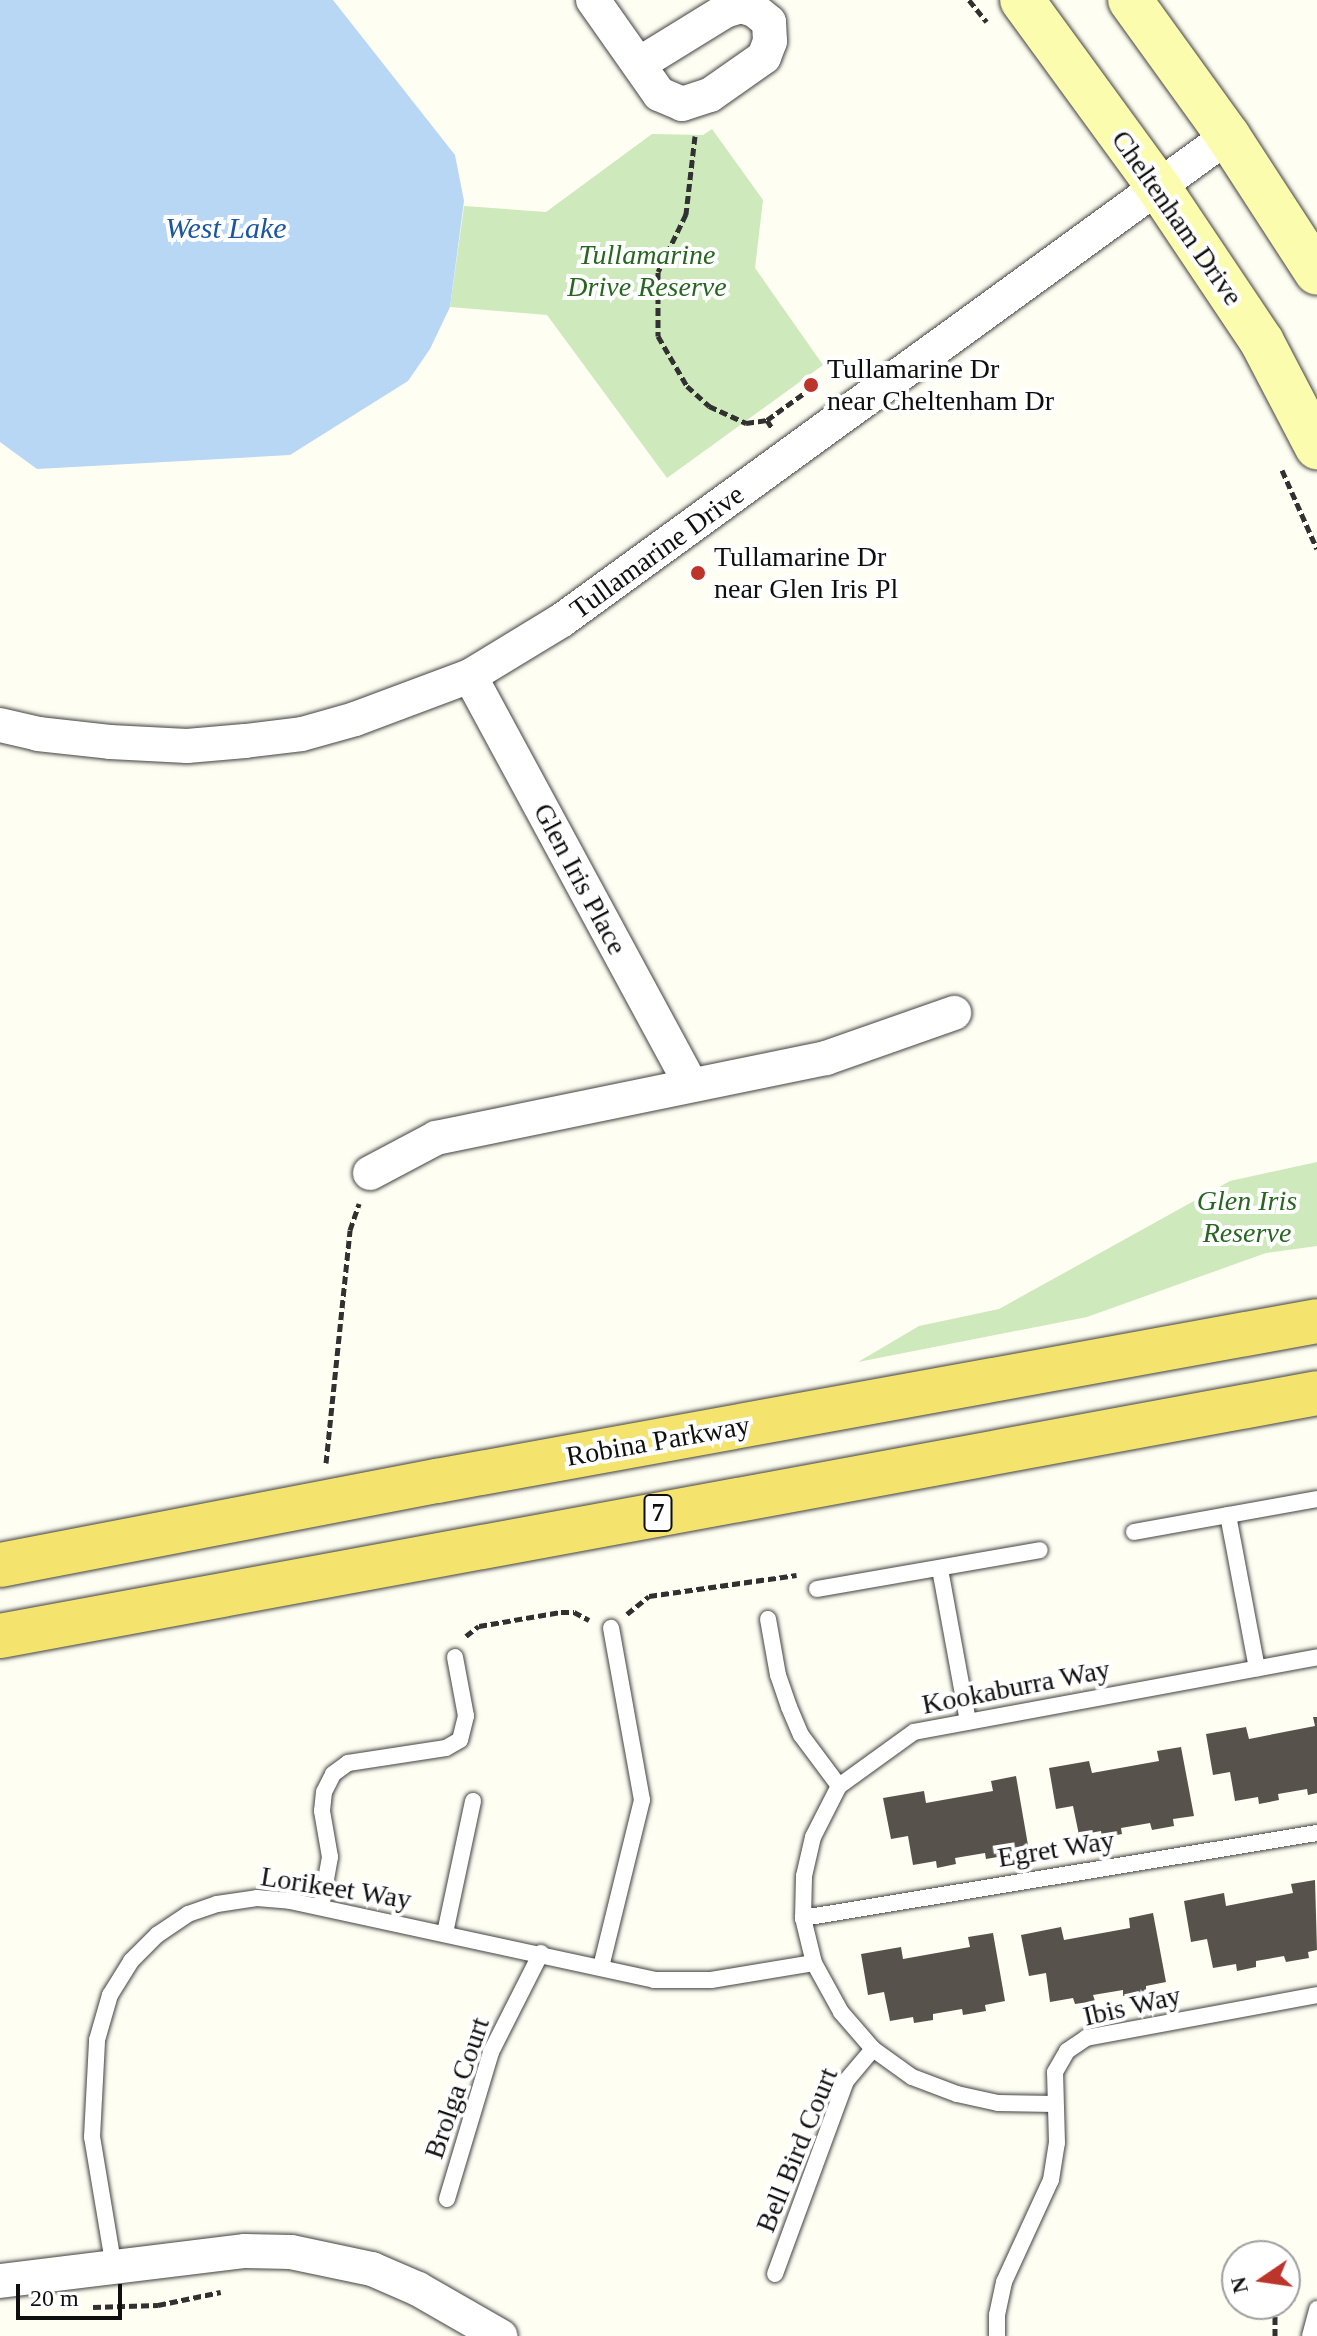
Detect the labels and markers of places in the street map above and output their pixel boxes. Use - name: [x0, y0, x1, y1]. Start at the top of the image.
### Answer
- place label: Tullamarine Dr near Cheltenham Dr: [827, 352, 1054, 418]
- marker: Tullamarine Dr near Cheltenham Dr: [802, 376, 820, 394]
- place label: Tullamarine Dr near Glen Iris Pl: [714, 540, 898, 606]
- marker: Tullamarine Dr near Glen Iris Pl: [689, 564, 707, 582]

